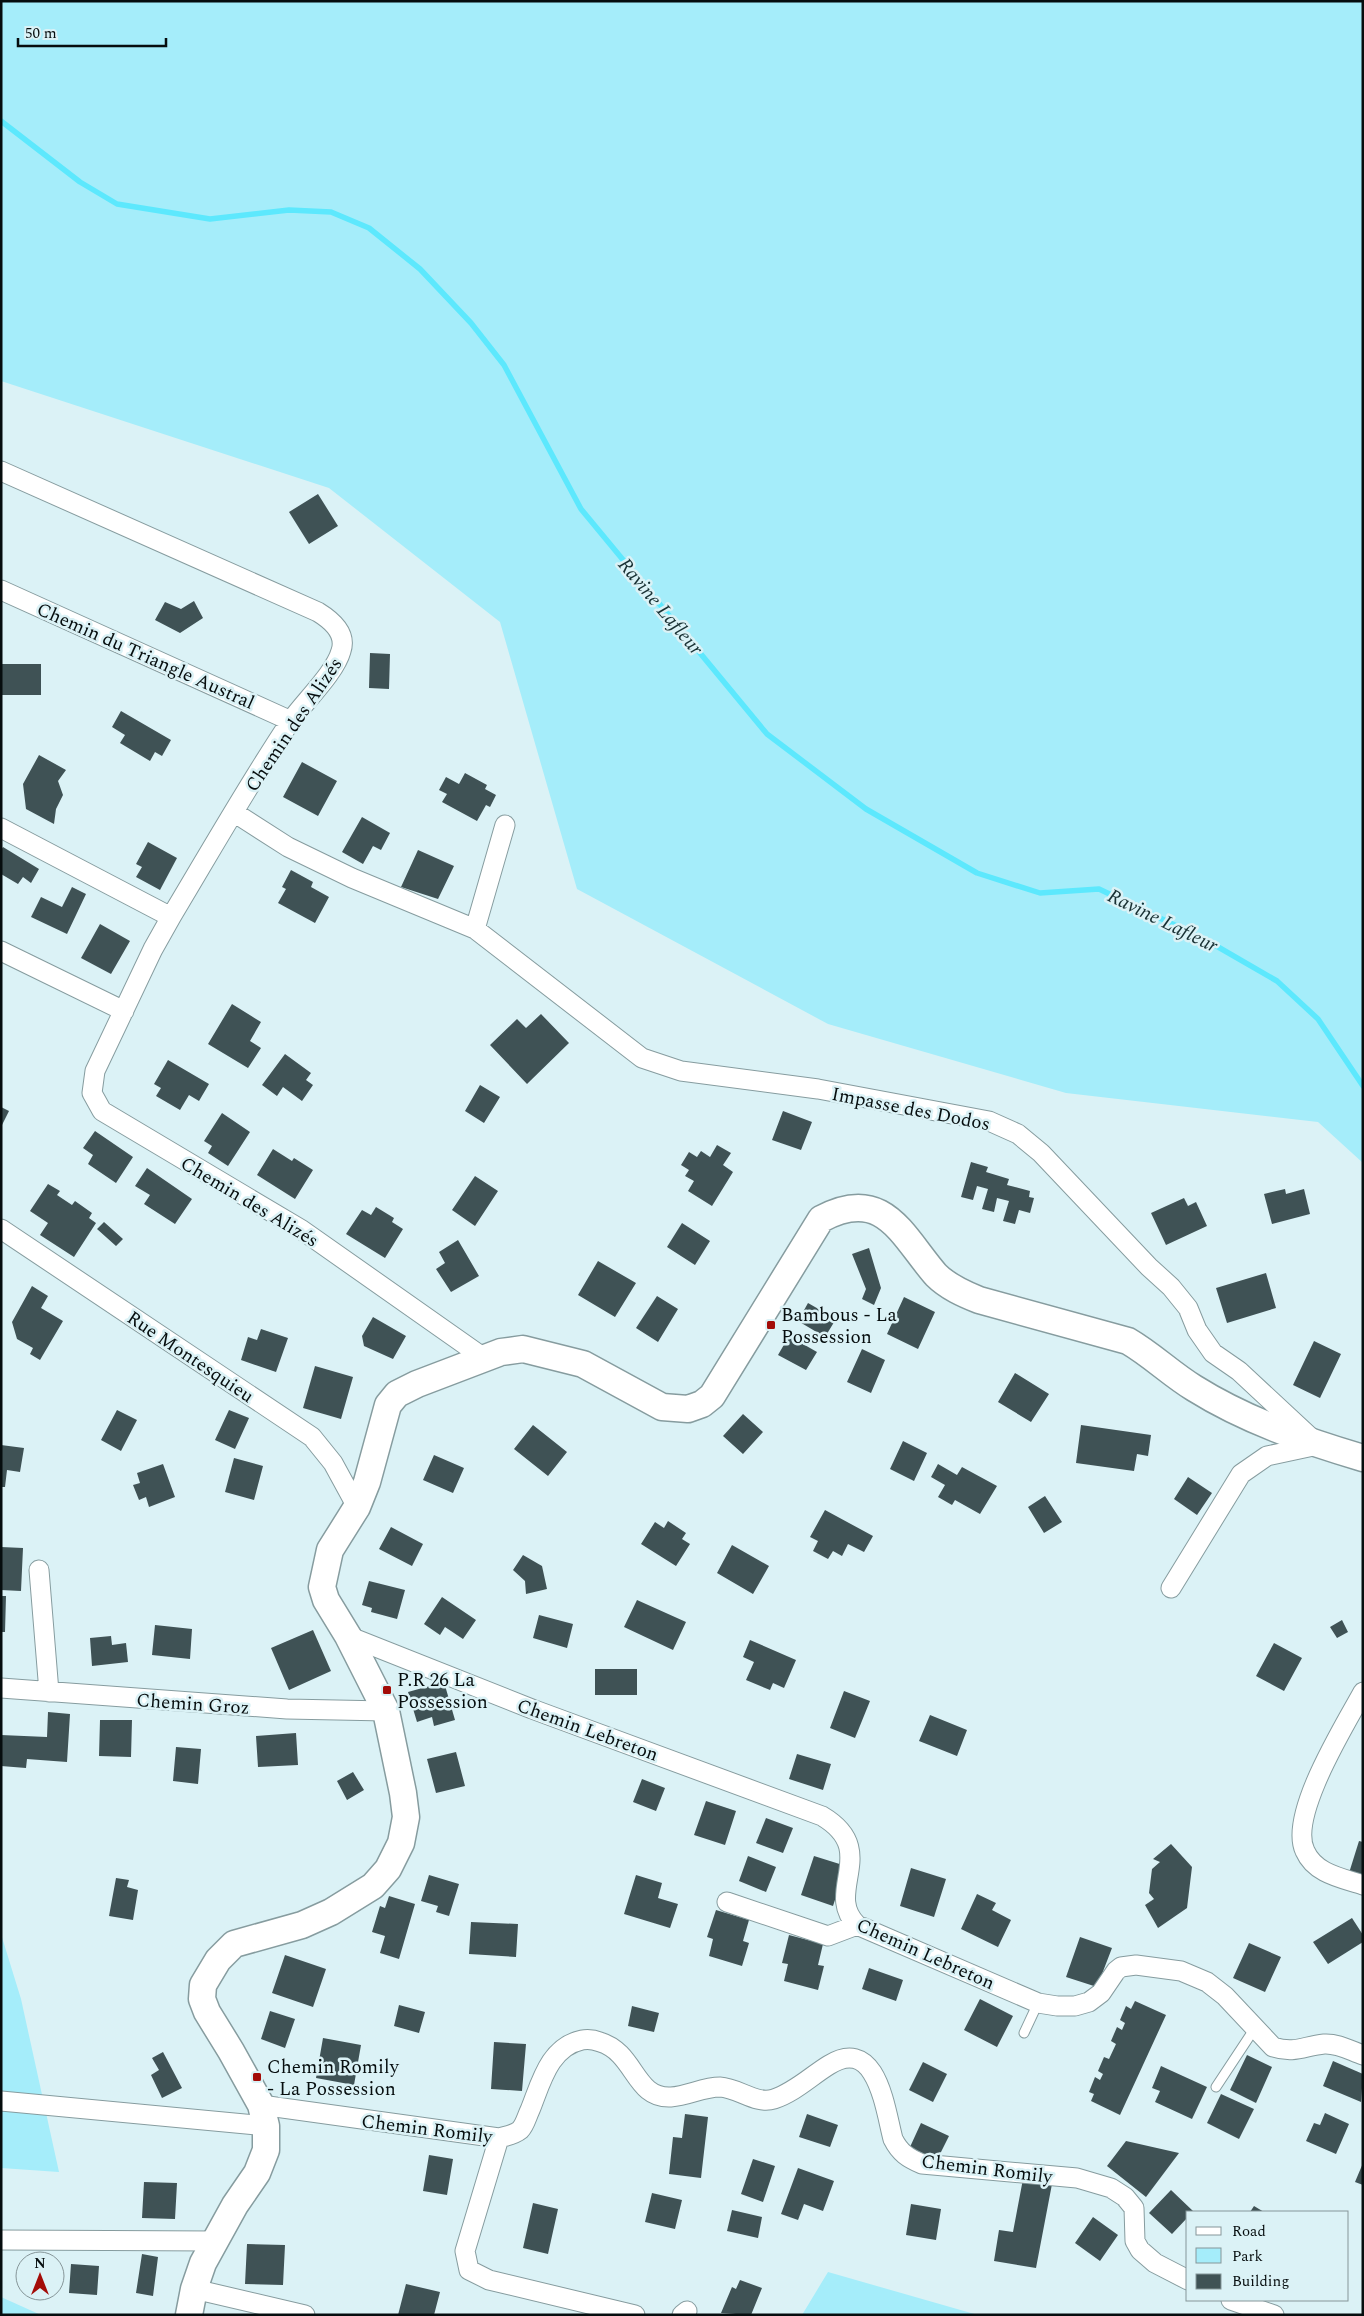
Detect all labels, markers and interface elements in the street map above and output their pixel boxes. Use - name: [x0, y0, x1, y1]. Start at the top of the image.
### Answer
- scale bar: [18, 15, 165, 47]
- text: 50 m: [25, 22, 57, 45]
- water label: Ravine Lafleur: [610, 551, 711, 663]
- street label: Chemin du Triangle Austral: [32, 595, 259, 718]
- street label: Chemin des Alizés: [238, 652, 350, 798]
- water label: Ravine Lafleur: [1102, 881, 1224, 961]
- street label: Impasse des Dodos: [829, 1080, 993, 1139]
- street label: Chemin des Alizés: [175, 1149, 324, 1255]
- place label: Bambous - La Possession: [781, 1301, 897, 1352]
- street label: Rue Montesquieu: [121, 1304, 260, 1411]
- marker: Bambous - La Possession: [765, 1319, 777, 1331]
- place label: P.R 26 La Possession: [397, 1666, 488, 1717]
- marker: P.R 26 La Possession: [381, 1684, 393, 1696]
- street label: Chemin Groz: [135, 1686, 250, 1723]
- street label: Chemin Lebreton: [513, 1691, 662, 1769]
- street label: Chemin Lebreton: [852, 1911, 999, 1998]
- place label: Chemin Romily - La Possession: [267, 2053, 400, 2104]
- marker: Chemin Romily - La Possession: [251, 2071, 263, 2083]
- street label: Chemin Romily: [360, 2107, 495, 2152]
- street label: Chemin Romily: [920, 2147, 1055, 2192]
- legend: [1186, 2211, 1349, 2301]
- text: Road: [1232, 2220, 1266, 2243]
- text: Park: [1232, 2245, 1263, 2268]
- north arrow: [15, 2251, 65, 2301]
- text: N: [34, 2253, 46, 2274]
- text: Building: [1232, 2270, 1289, 2293]

